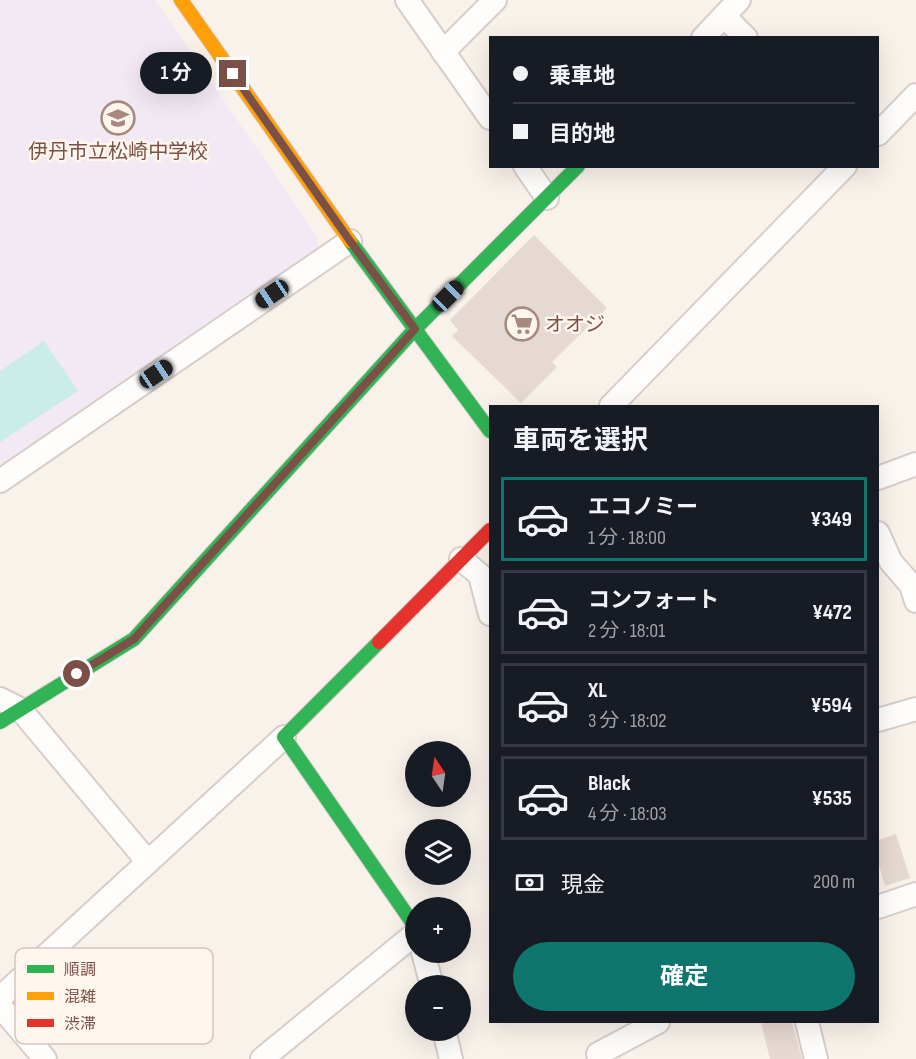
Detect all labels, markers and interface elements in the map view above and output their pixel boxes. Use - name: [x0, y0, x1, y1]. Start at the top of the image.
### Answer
- callout: 1 分: [140, 53, 212, 95]
- route end: [219, 60, 246, 87]
- text: 1 分: [161, 61, 191, 85]
- text: 乗車地: [549, 63, 615, 90]
- school or university icon: 伊丹市立松崎中学校: [100, 100, 136, 136]
- text: 目的地: [549, 121, 615, 148]
- place label: 伊丹市立松崎中学校: [28, 140, 208, 164]
- car: [252, 276, 292, 312]
- car: [429, 277, 467, 315]
- supermarket icon: オオジ: [504, 306, 540, 342]
- place label: オオジ: [545, 313, 605, 337]
- car: [136, 356, 176, 392]
- text: 車両を選択: [513, 425, 648, 457]
- icon: car: [516, 492, 570, 546]
- text: エコノミー: [588, 494, 698, 521]
- text: ¥349: [810, 506, 852, 533]
- text: 1 分 · 18:00: [588, 526, 666, 550]
- icon: car: [516, 585, 570, 639]
- text: コンフォート: [588, 587, 719, 614]
- text: ¥472: [812, 599, 852, 626]
- text: 2 分 · 18:01: [588, 619, 665, 643]
- route start: [63, 660, 90, 687]
- text: XL: [588, 677, 607, 704]
- icon: car: [516, 678, 570, 732]
- text: ¥594: [810, 692, 852, 719]
- text: 3 分 · 18:02: [588, 709, 667, 733]
- north arrow: [405, 741, 471, 807]
- map controls: [405, 741, 471, 1041]
- text: Black: [588, 770, 630, 797]
- icon: car: [516, 771, 570, 825]
- text: ¥535: [812, 785, 852, 812]
- text: 4 分 · 18:03: [588, 802, 667, 826]
- button: layers: [405, 819, 471, 885]
- icon: cash: [513, 866, 546, 899]
- text: 200 m: [813, 870, 855, 894]
- text: 現金: [561, 872, 605, 899]
- button: +: [405, 897, 471, 963]
- button: 確定: [513, 942, 855, 1011]
- legend: [15, 948, 213, 1044]
- text: 順調: [64, 961, 96, 980]
- button: −: [405, 975, 471, 1041]
- text: 混雑: [64, 988, 96, 1007]
- text: 渋滞: [64, 1015, 96, 1034]

